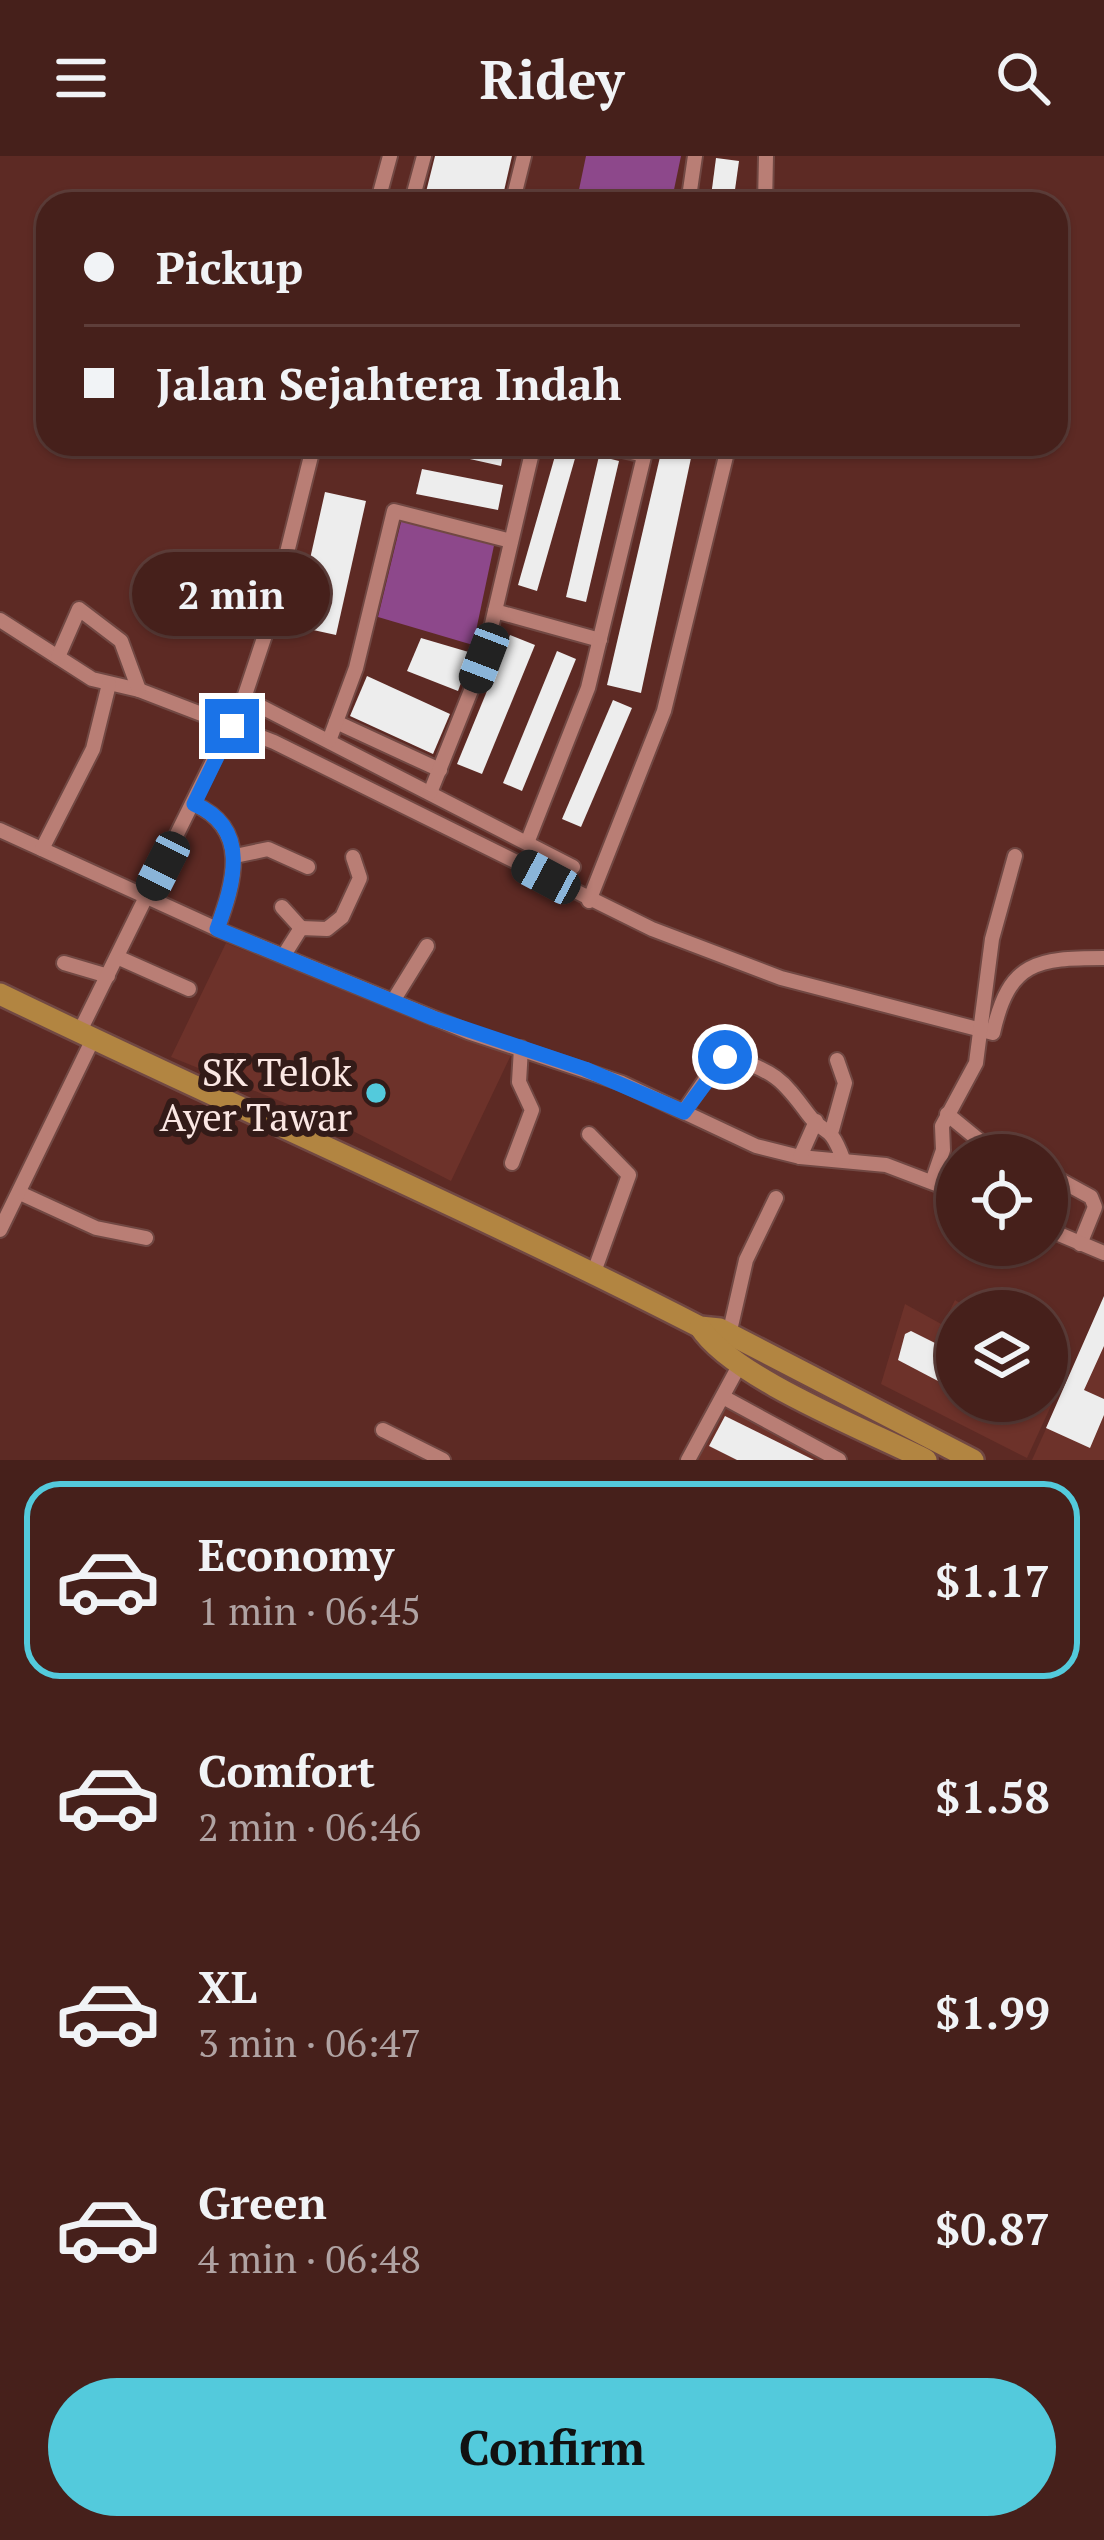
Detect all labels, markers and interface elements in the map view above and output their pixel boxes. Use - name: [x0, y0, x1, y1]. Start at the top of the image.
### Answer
- text: Ridey: [480, 43, 624, 114]
- icon: menu: [48, 45, 114, 111]
- icon: search: [990, 45, 1056, 111]
- text: Pickup: [156, 237, 303, 297]
- text: Jalan Sejahtera Indah: [156, 353, 621, 413]
- callout: 2 min: [133, 552, 331, 636]
- text: 2 min: [178, 568, 284, 620]
- car: [454, 618, 514, 698]
- route end: [205, 699, 259, 753]
- car: [131, 826, 195, 906]
- car: [506, 844, 586, 910]
- route start: [698, 1030, 752, 1084]
- place label: SK Telok Ayer Tawar: [159, 1045, 353, 1142]
- marker: SK Telok Ayer Tawar: [363, 1080, 389, 1106]
- map controls: [936, 1134, 1068, 1422]
- button: locate: [936, 1134, 1068, 1266]
- button: layers: [936, 1290, 1068, 1422]
- text: Economy: [198, 1524, 394, 1584]
- icon: car: [54, 1526, 162, 1634]
- text: $1.17: [935, 1550, 1050, 1610]
- text: 1 min · 06:45: [198, 1584, 421, 1636]
- text: Comfort: [198, 1740, 375, 1800]
- icon: car: [54, 1742, 162, 1850]
- text: $1.58: [935, 1766, 1050, 1826]
- text: 2 min · 06:46: [198, 1800, 421, 1852]
- text: XL: [198, 1956, 257, 2016]
- icon: car: [54, 1958, 162, 2066]
- text: $1.99: [935, 1982, 1050, 2042]
- text: 3 min · 06:47: [198, 2016, 421, 2068]
- text: Green: [198, 2172, 327, 2232]
- icon: car: [54, 2174, 162, 2282]
- text: $0.87: [935, 2198, 1050, 2258]
- text: 4 min · 06:48: [198, 2232, 421, 2284]
- button: Confirm: [48, 2378, 1056, 2516]

